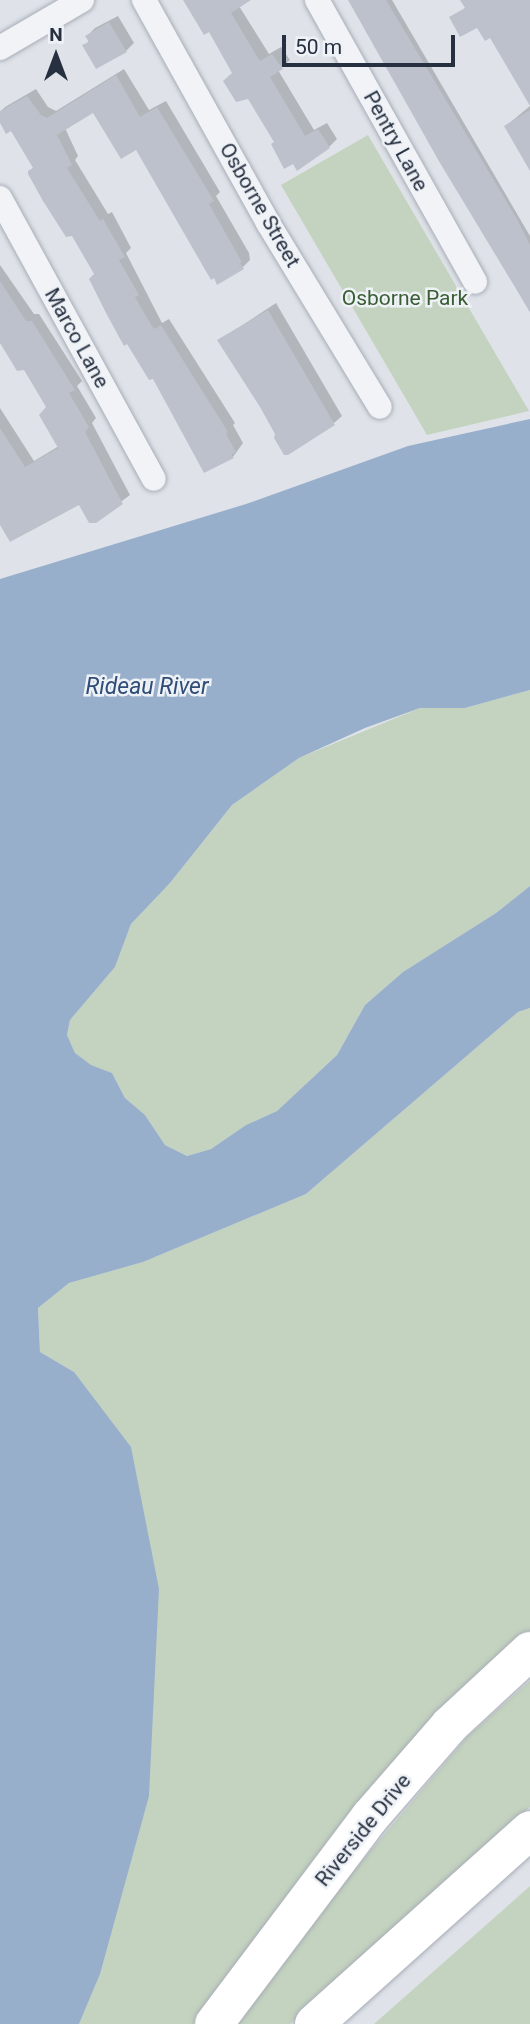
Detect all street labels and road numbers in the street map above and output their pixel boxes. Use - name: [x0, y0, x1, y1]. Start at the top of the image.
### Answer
- street label: Pentry Lane: [358, 87, 434, 195]
- street label: Osborne Street: [214, 138, 306, 272]
- street label: Marco Lane: [39, 284, 115, 392]
- street label: Riverside Drive: [310, 1769, 416, 1891]

